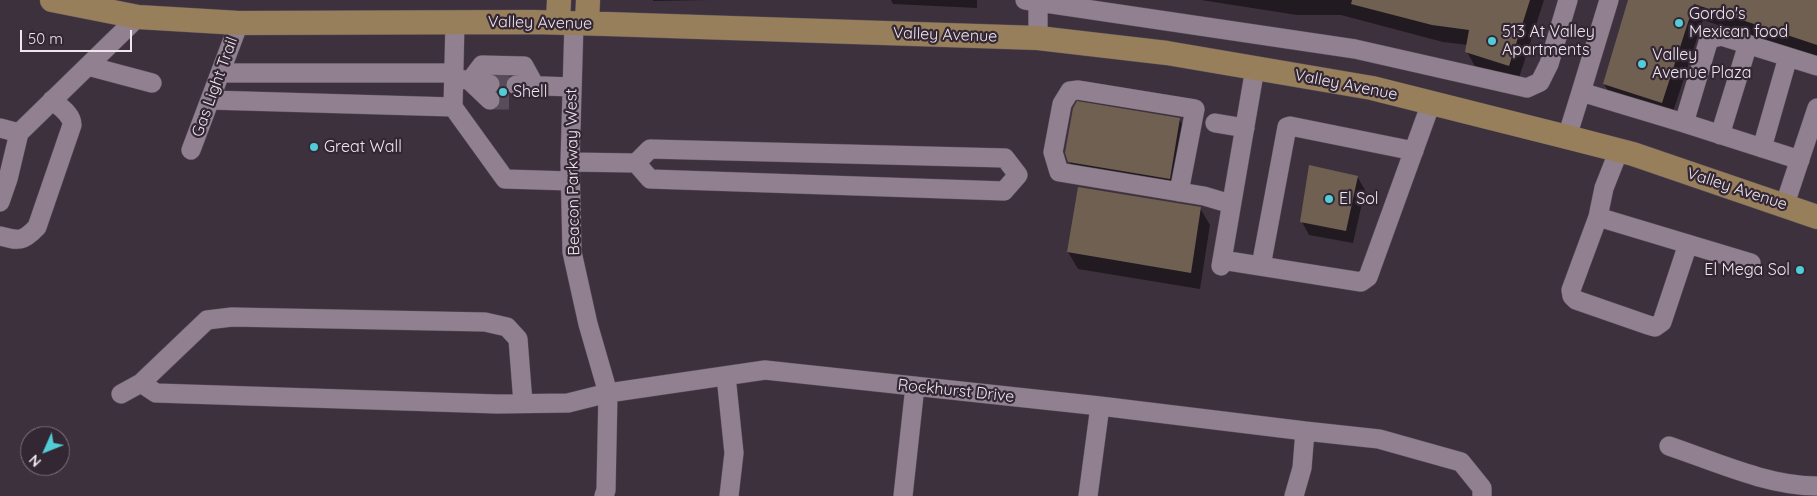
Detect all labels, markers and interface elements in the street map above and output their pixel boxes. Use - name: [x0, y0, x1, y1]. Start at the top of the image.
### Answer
- place label: Gordo's Mexican food: [1689, 4, 1788, 42]
- street label: Valley Avenue: [488, 12, 592, 34]
- marker: Gordo's Mexican food: [1673, 17, 1685, 29]
- scale bar: [22, 20, 135, 52]
- place label: 513 At Valley Apartments: [1502, 22, 1595, 60]
- street label: Valley Avenue: [892, 24, 998, 46]
- text: 50 m: [28, 29, 63, 48]
- street label: Gas Light Trail: [188, 34, 242, 140]
- marker: 513 At Valley Apartments: [1486, 35, 1498, 47]
- place label: Valley Avenue Plaza: [1652, 45, 1751, 83]
- marker: Valley Avenue Plaza: [1636, 58, 1648, 70]
- street label: Valley Avenue: [1293, 66, 1399, 104]
- place label: Shell: [513, 82, 547, 102]
- marker: Shell: [497, 86, 509, 98]
- street label: Beacon Parkway West: [562, 88, 584, 256]
- place label: Great Wall: [324, 137, 402, 157]
- marker: Great Wall: [308, 141, 320, 153]
- street label: Valley Avenue: [1684, 164, 1790, 214]
- place label: El Sol: [1339, 189, 1378, 209]
- marker: El Sol: [1323, 193, 1335, 205]
- place label: El Mega Sol: [1704, 260, 1790, 280]
- marker: El Mega Sol: [1794, 264, 1806, 276]
- street label: Rockhurst Drive: [897, 375, 1015, 407]
- north arrow: [20, 426, 70, 476]
- text: N: [25, 451, 45, 471]

